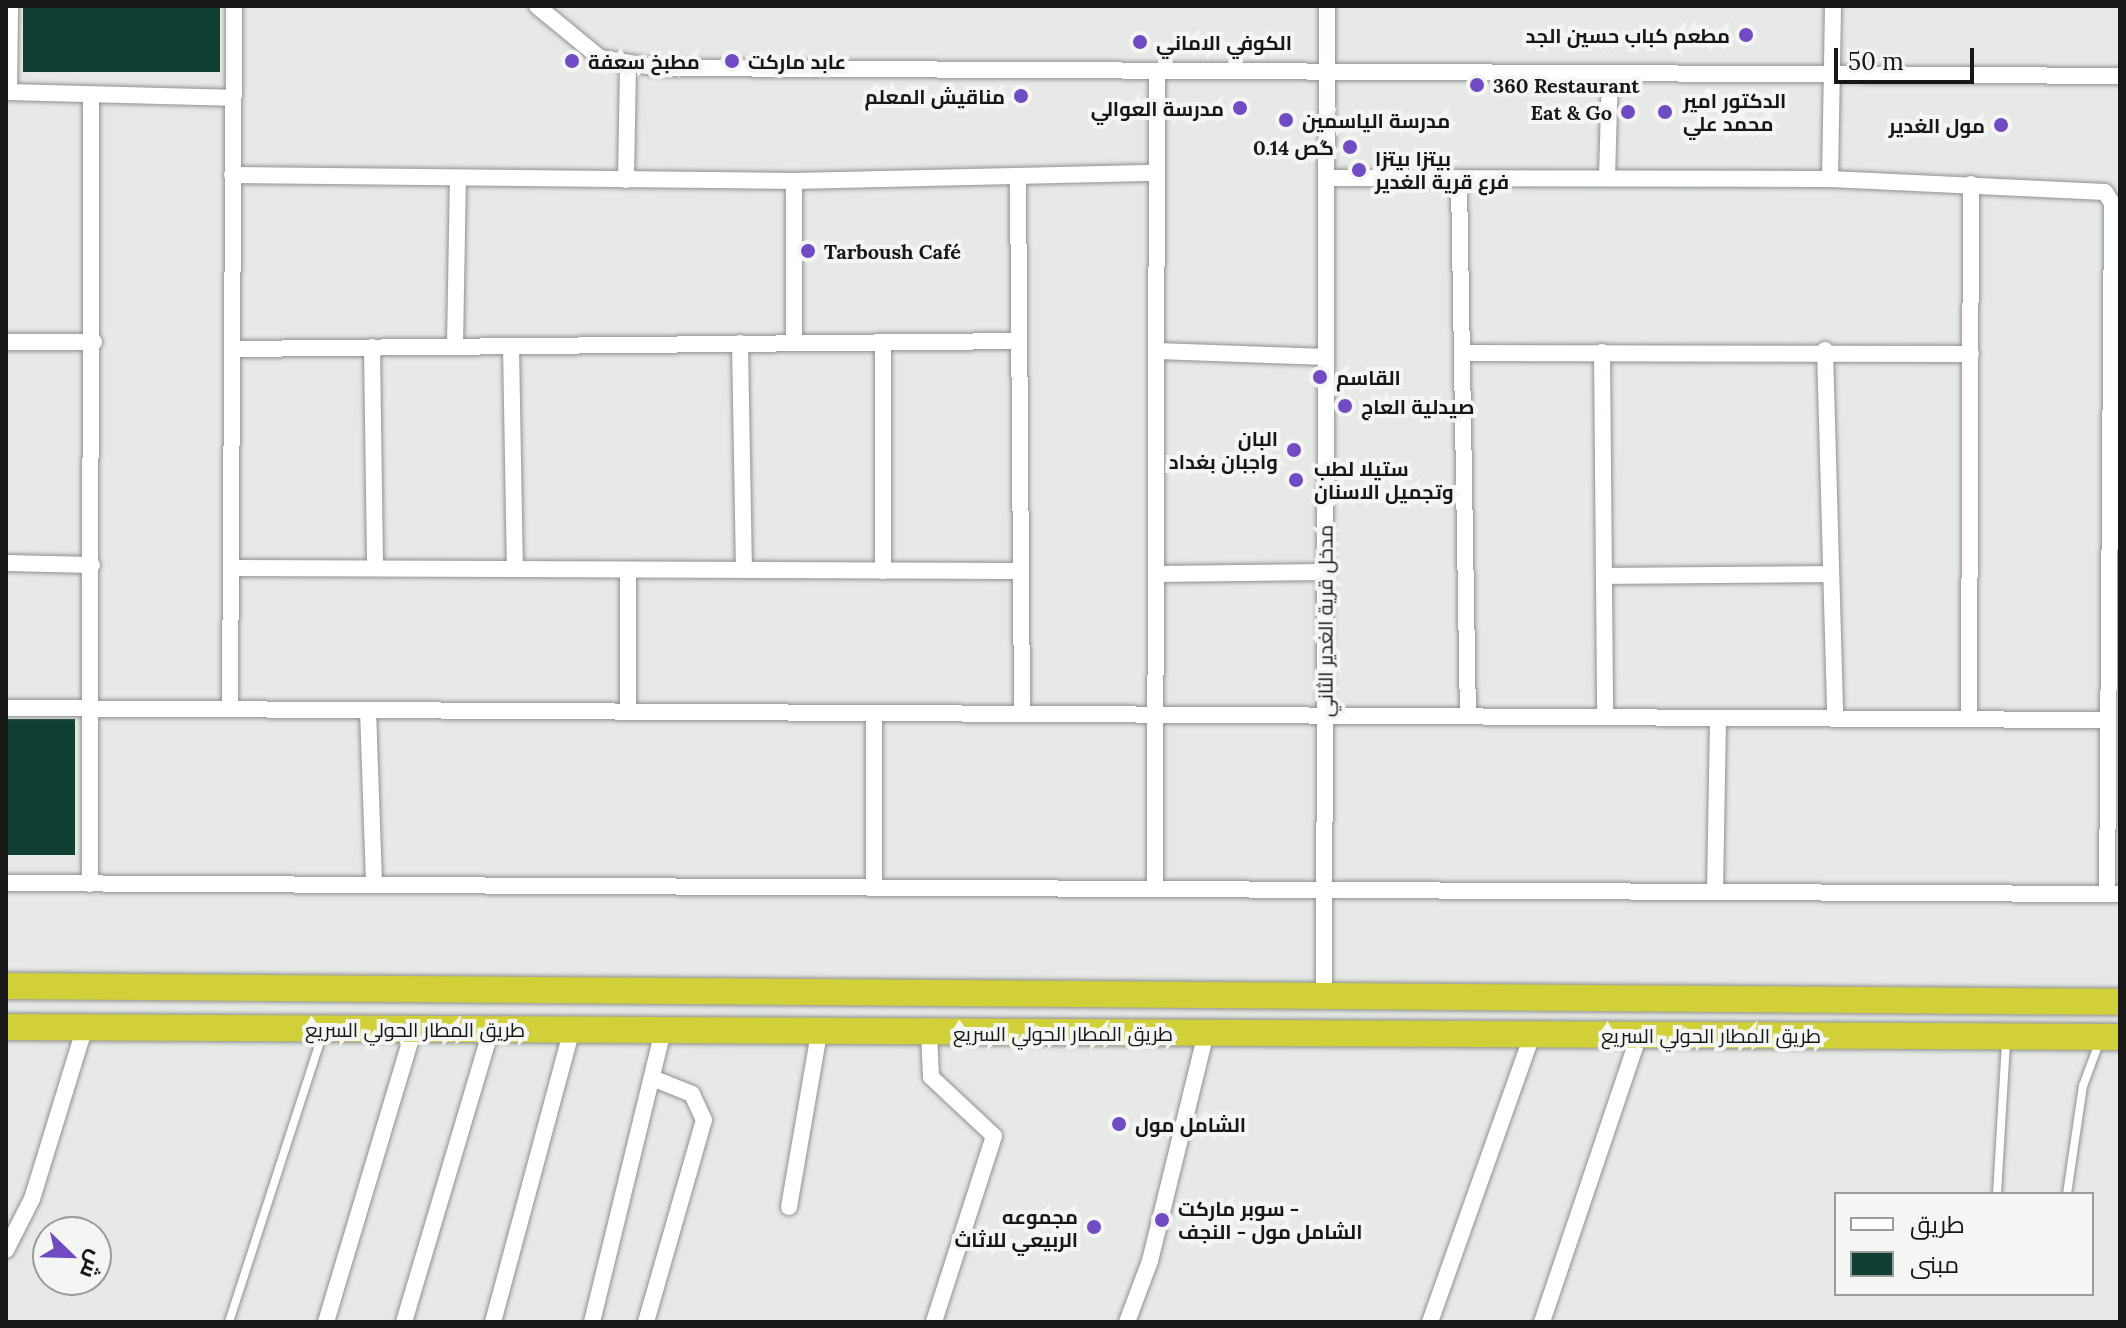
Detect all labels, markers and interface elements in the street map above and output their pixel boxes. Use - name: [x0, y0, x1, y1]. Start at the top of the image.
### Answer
- place label: مطعم كباب حسين الجد: [1525, 23, 1730, 47]
- marker: مطعم كباب حسين الجد: [1737, 26, 1755, 44]
- place label: الكوفي الاماني: [1156, 30, 1292, 54]
- scale bar: [1838, 32, 1978, 82]
- marker: الكوفي الاماني: [1131, 33, 1149, 51]
- text: 50 m: [1848, 46, 1904, 77]
- place label: مطبخ سعفة: [588, 49, 700, 73]
- place label: عابد ماركت: [748, 49, 846, 73]
- marker: مطبخ سعفة: [563, 52, 581, 70]
- marker: عابد ماركت: [723, 52, 741, 70]
- place label: 360 Restaurant: [1493, 73, 1640, 97]
- marker: 360 Restaurant: [1468, 76, 1486, 94]
- place label: مناقيش المعلم: [865, 84, 1005, 108]
- marker: مناقيش المعلم: [1012, 87, 1030, 105]
- place label: الدكتور امير محمد علي: [1683, 88, 1786, 135]
- place label: مدرسة العوالي: [1091, 96, 1224, 120]
- marker: مدرسة العوالي: [1231, 99, 1249, 117]
- place label: Eat & Go: [1531, 100, 1612, 124]
- marker: الدكتور امير محمد علي: [1654, 101, 1676, 123]
- marker: Eat & Go: [1619, 103, 1637, 121]
- place label: مدرسة الياسمين: [1302, 108, 1450, 132]
- marker: مدرسة الياسمين: [1277, 111, 1295, 129]
- place label: مول الغدير: [1889, 113, 1985, 137]
- marker: مول الغدير: [1992, 116, 2010, 134]
- place label: گص 0.14: [1253, 135, 1334, 159]
- marker: گص 0.14: [1341, 138, 1359, 156]
- place label: بيتزا بيتزا فرع قرية الغدير: [1375, 146, 1509, 193]
- marker: بيتزا بيتزا فرع قرية الغدير: [1350, 161, 1368, 179]
- place label: Tarboush Café: [824, 239, 961, 263]
- marker: Tarboush Café: [799, 242, 817, 260]
- place label: القاسم: [1336, 365, 1401, 389]
- marker: القاسم: [1311, 368, 1329, 386]
- place label: صيدلية العاج: [1361, 394, 1475, 418]
- marker: صيدلية العاج: [1336, 397, 1354, 415]
- place label: البان واجبان بغداد: [1169, 426, 1278, 473]
- marker: البان واجبان بغداد: [1285, 441, 1303, 459]
- place label: ستيلا لطب وتجميل الاسنان: [1314, 456, 1454, 503]
- marker: ستيلا لطب وتجميل الاسنان: [1285, 469, 1307, 491]
- street label: مدخل قرية الغدير الثاني: [1313, 525, 1337, 717]
- street label: طريق المطار الحولي السريع: [305, 1017, 525, 1041]
- street label: طريق المطار الحولي السريع: [953, 1021, 1173, 1045]
- street label: طريق المطار الحولي السريع: [1601, 1023, 1821, 1047]
- place label: الشامل مول: [1135, 1112, 1246, 1136]
- marker: الشامل مول: [1110, 1115, 1128, 1133]
- legend: [1834, 1192, 2094, 1296]
- place label: سوبر ماركت - الشامل مول - النجف: [1178, 1196, 1362, 1243]
- place label: مجموعه الربيعي للاثاث: [955, 1204, 1078, 1251]
- text: طريق: [1910, 1209, 1965, 1240]
- marker: سوبر ماركت - الشامل مول - النجف: [1153, 1211, 1171, 1229]
- north arrow: [32, 1216, 112, 1296]
- marker: مجموعه الربيعي للاثاث: [1085, 1218, 1103, 1236]
- text: ش: [74, 1246, 111, 1283]
- text: مبنى: [1910, 1249, 1959, 1280]

